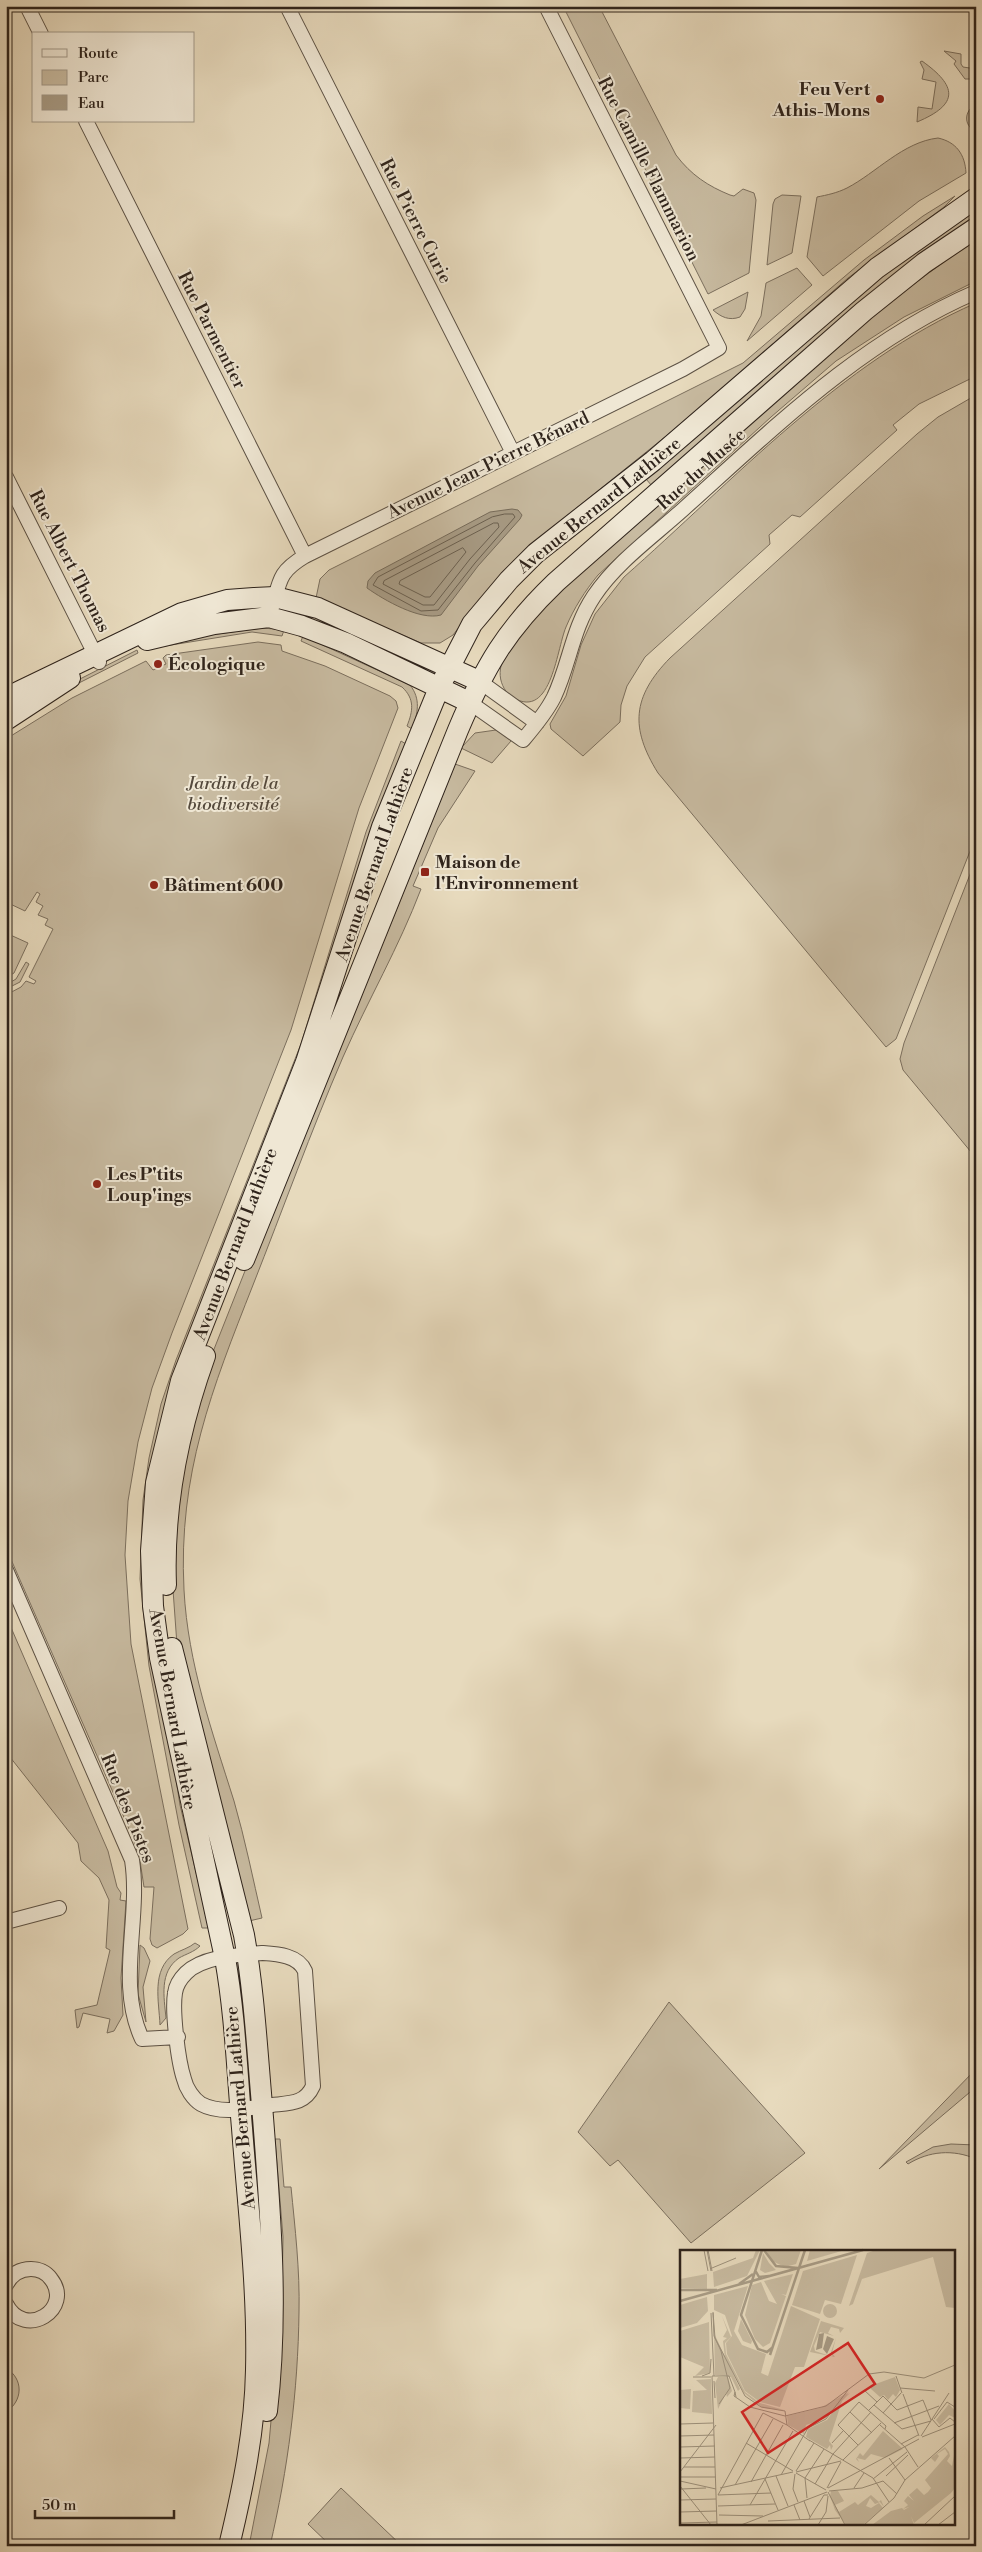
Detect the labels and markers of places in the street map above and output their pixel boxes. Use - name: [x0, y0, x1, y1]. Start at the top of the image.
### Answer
- place label: Feu Vert Athis-Mons: [771, 78, 871, 122]
- marker: Feu Vert Athis-Mons: [874, 93, 886, 105]
- place label: Écologique: [168, 653, 266, 676]
- marker: Écologique: [152, 658, 164, 670]
- place label: Maison de l'Environnement: [435, 851, 579, 895]
- marker: Maison de l'Environnement: [419, 866, 431, 878]
- place label: Bâtiment 600: [164, 874, 283, 897]
- marker: Bâtiment 600: [148, 879, 160, 891]
- place label: Les P'tits Loup'ings: [107, 1163, 192, 1207]
- marker: Les P'tits Loup'ings: [91, 1178, 103, 1190]

